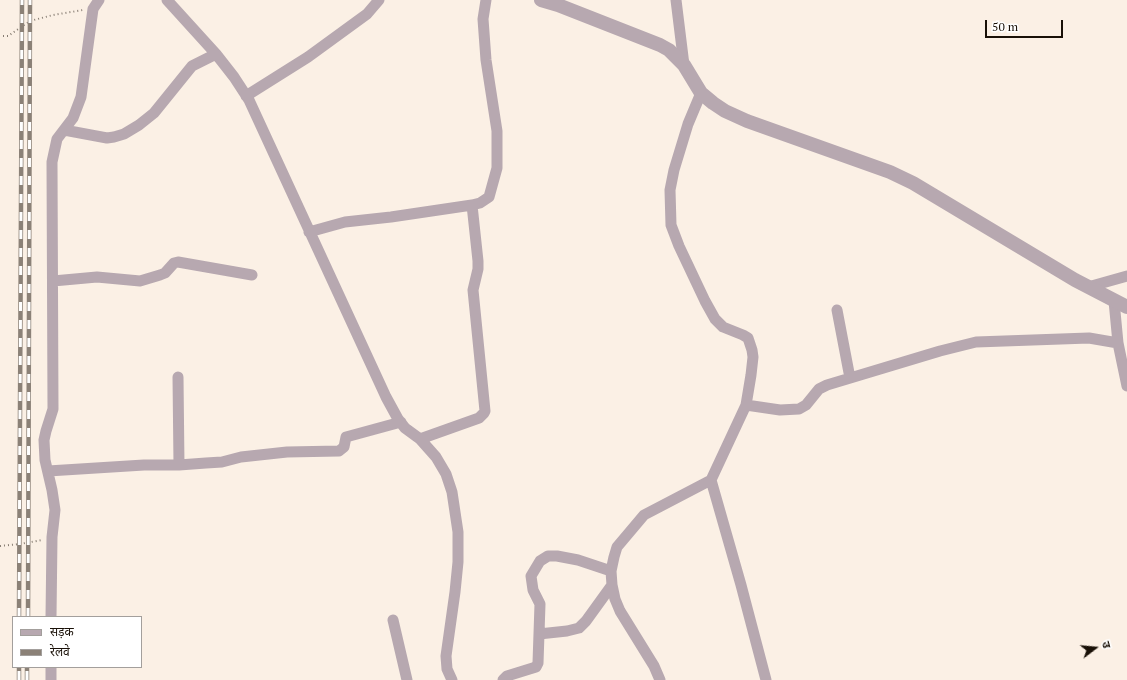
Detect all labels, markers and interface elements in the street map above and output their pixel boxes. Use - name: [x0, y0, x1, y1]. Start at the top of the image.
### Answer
- scale bar: [987, 12, 1065, 38]
- text: 50 m: [992, 19, 1018, 34]
- legend: [12, 616, 142, 668]
- text: सड़क: [50, 624, 74, 639]
- north arrow: [1075, 628, 1115, 668]
- text: उ: [1099, 640, 1114, 650]
- text: रेलवे: [50, 644, 70, 659]

